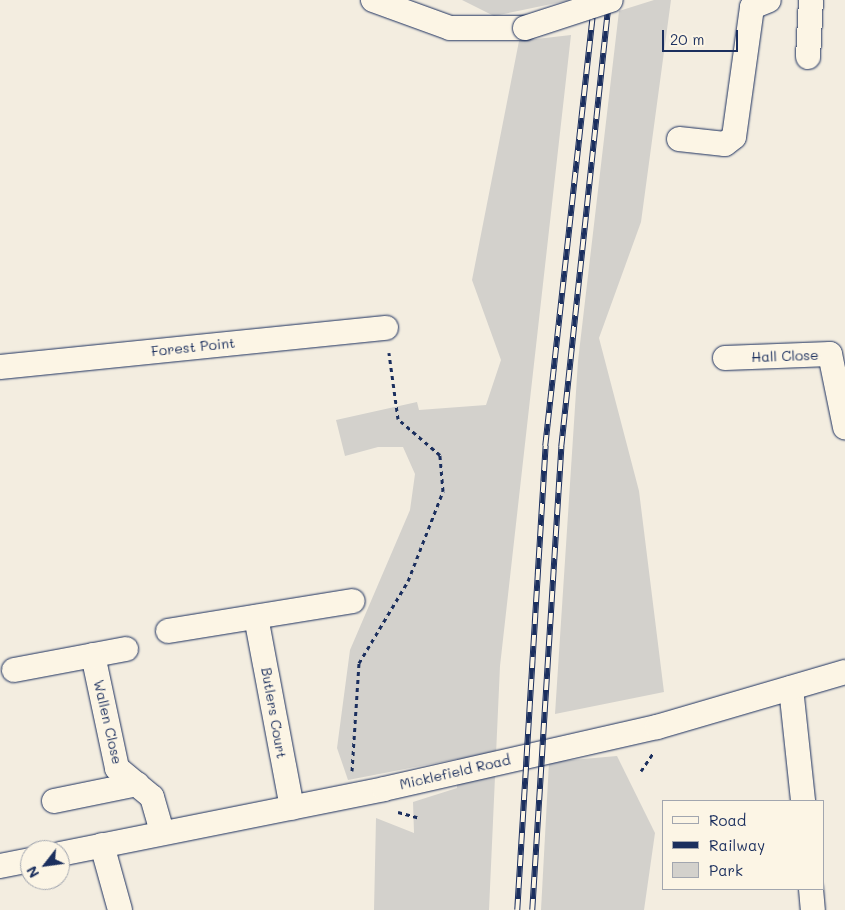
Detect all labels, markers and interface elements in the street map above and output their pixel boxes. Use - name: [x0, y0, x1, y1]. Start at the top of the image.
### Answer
- scale bar: [665, 20, 741, 52]
- text: 20 m: [670, 29, 704, 49]
- street label: Forest Point: [150, 334, 236, 360]
- street label: Hall Close: [751, 346, 819, 366]
- street label: Butlers Court: [258, 666, 290, 760]
- street label: Wallen Close: [90, 678, 126, 766]
- street label: Micklefield Road: [398, 751, 512, 793]
- legend: [662, 800, 825, 890]
- text: Road: [709, 810, 746, 830]
- text: Railway: [709, 835, 765, 855]
- north arrow: [20, 840, 70, 890]
- text: Park: [709, 860, 743, 880]
- text: N: [22, 863, 43, 882]

